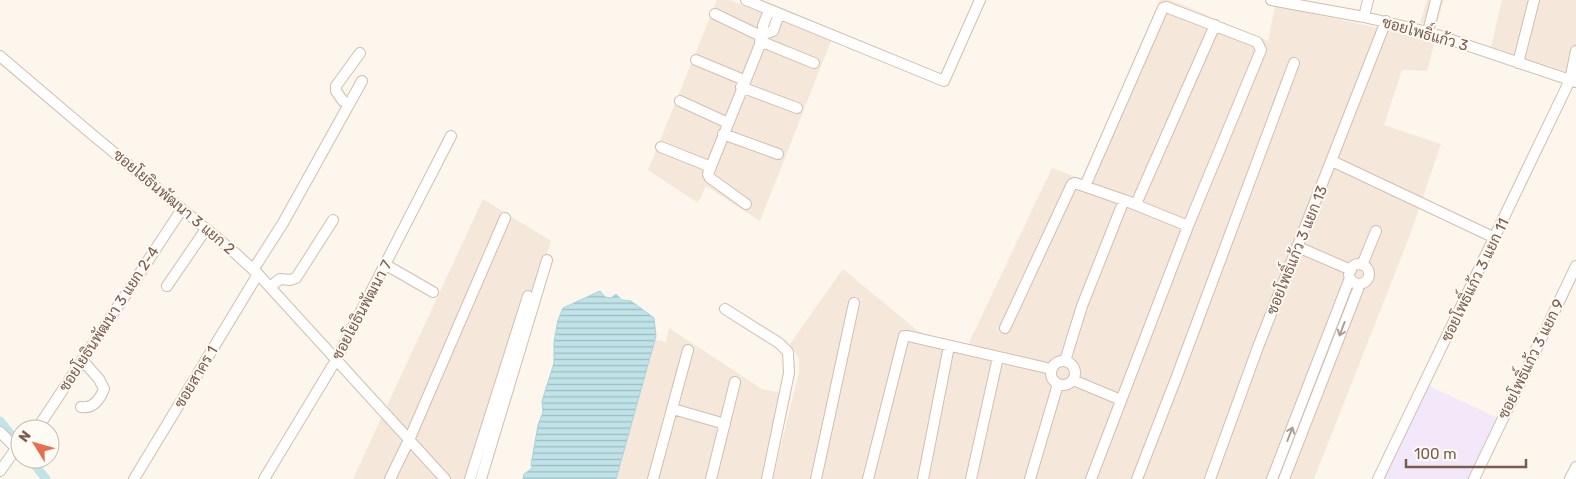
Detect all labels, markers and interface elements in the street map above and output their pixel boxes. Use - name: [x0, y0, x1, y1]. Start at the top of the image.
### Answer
- street label: ซอยโพธิ์แก้ว 3: [1380, 7, 1472, 55]
- street label: ซอยโยธินพัฒนา 3 แยก 2: [109, 145, 239, 258]
- street label: ซอยโพธิ์แก้ว 3 แยก 13: [1257, 180, 1331, 317]
- street label: ซอยโพธิ์แก้ว 3 แยก 11: [1432, 213, 1513, 345]
- street label: ซอยโยธินพัฒนา 3 แยก 2-4: [54, 242, 163, 395]
- street label: ซอยโยธินพัฒนา 7: [327, 256, 396, 363]
- street label: ซอยโพธิ์แก้ว 3 แยก 9: [1489, 293, 1568, 422]
- one-way arrow: [1337, 321, 1346, 336]
- street label: ซอยสาคร 1: [171, 343, 221, 411]
- north arrow: [10, 419, 60, 469]
- one-way arrow: [1286, 426, 1295, 442]
- text: N: [15, 427, 35, 446]
- scale bar: [1406, 436, 1526, 468]
- text: 100 m: [1414, 445, 1456, 463]

